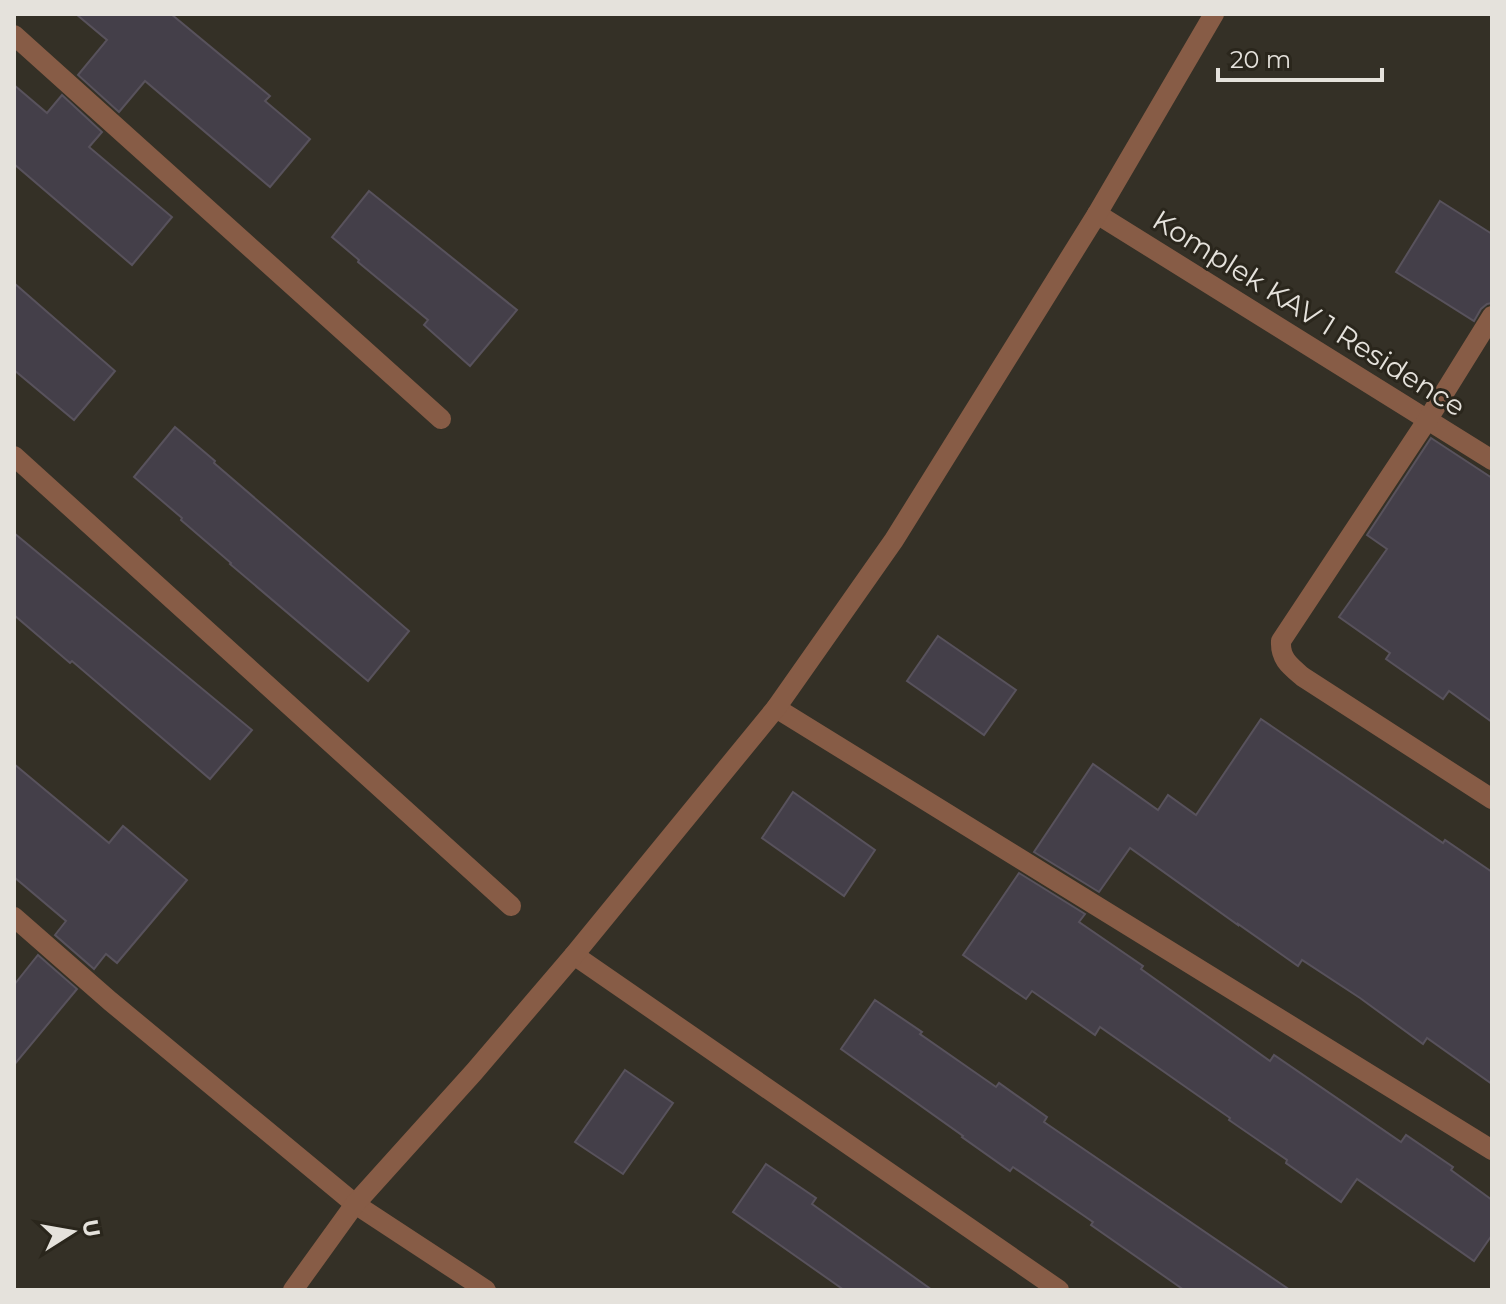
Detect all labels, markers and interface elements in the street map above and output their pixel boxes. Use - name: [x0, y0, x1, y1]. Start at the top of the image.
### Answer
- scale bar: [1218, 32, 1382, 82]
- text: 20 m: [1230, 45, 1291, 74]
- street label: Komplek KAV 1 Residence: [1146, 203, 1472, 423]
- north arrow: [32, 1192, 112, 1272]
- text: U: [76, 1217, 106, 1239]

